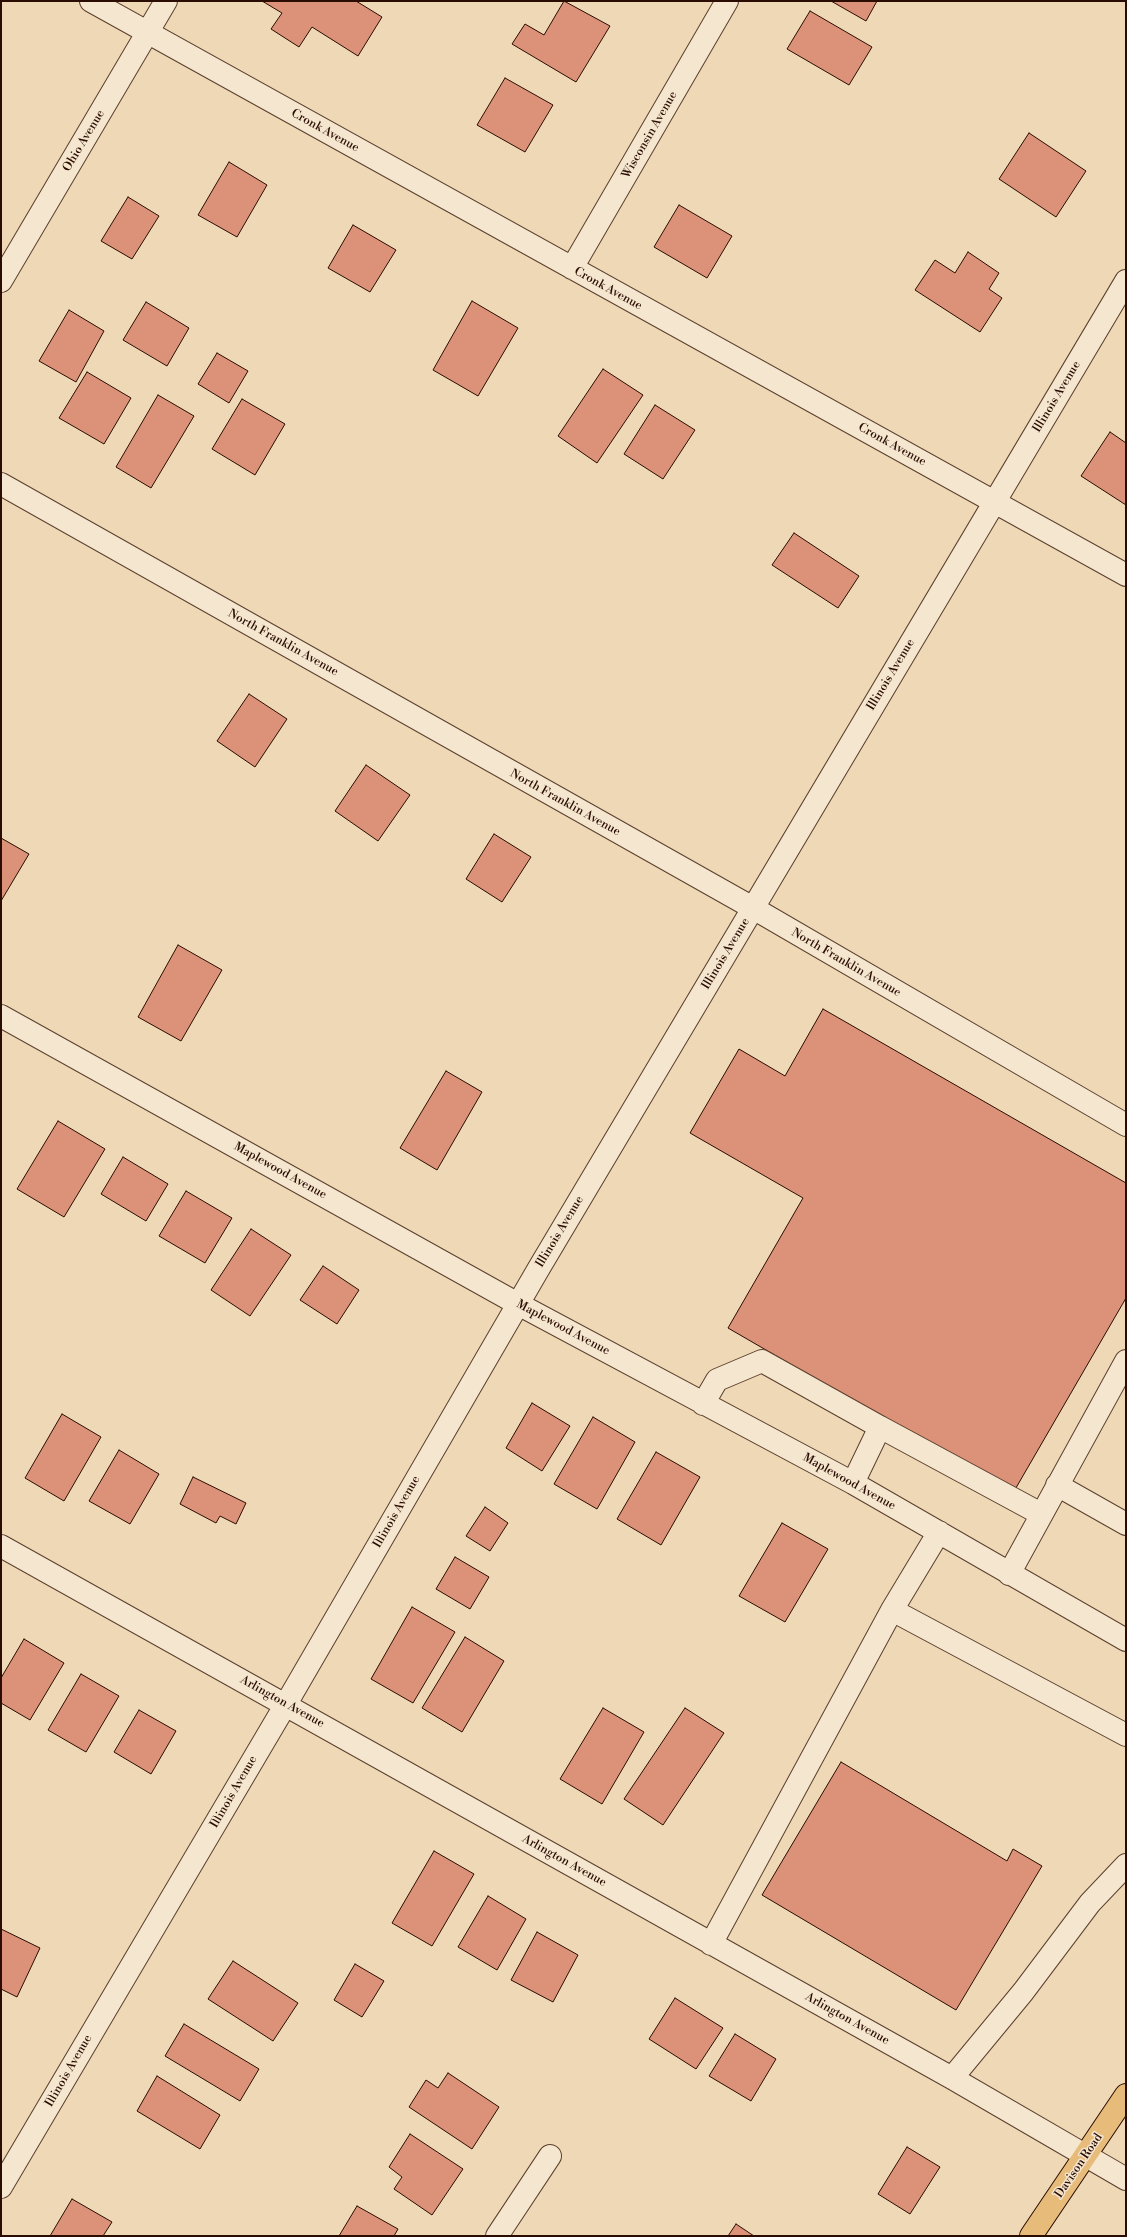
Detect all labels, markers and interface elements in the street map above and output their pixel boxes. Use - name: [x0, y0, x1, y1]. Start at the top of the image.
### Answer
- street label: Wisconsin Avenue: [619, 89, 681, 181]
- street label: Cronk Avenue: [289, 106, 361, 156]
- street label: Ohio Avenue: [60, 108, 108, 174]
- street label: Cronk Avenue: [572, 264, 644, 314]
- street label: Illinois Avenue: [1030, 359, 1084, 435]
- street label: Cronk Avenue: [856, 420, 928, 470]
- street label: North Franklin Avenue: [225, 607, 341, 679]
- street label: Illinois Avenue: [864, 637, 918, 713]
- street label: North Franklin Avenue: [507, 767, 623, 839]
- street label: Illinois Avenue: [699, 916, 753, 992]
- street label: North Franklin Avenue: [789, 926, 903, 1000]
- street label: Maplewood Avenue: [231, 1140, 329, 1202]
- street label: Illinois Avenue: [533, 1194, 587, 1270]
- street label: Maplewood Avenue: [514, 1297, 612, 1359]
- street label: Maplewood Avenue: [800, 1451, 898, 1513]
- street label: Illinois Avenue: [371, 1473, 423, 1551]
- street label: Arlington Avenue: [237, 1673, 327, 1731]
- street label: Illinois Avenue: [208, 1753, 260, 1831]
- street label: Arlington Avenue: [519, 1832, 609, 1890]
- street label: Arlington Avenue: [802, 1990, 892, 2048]
- street label: Illinois Avenue: [43, 2032, 95, 2110]
- street label: Davison Road: [1052, 2131, 1106, 2201]

